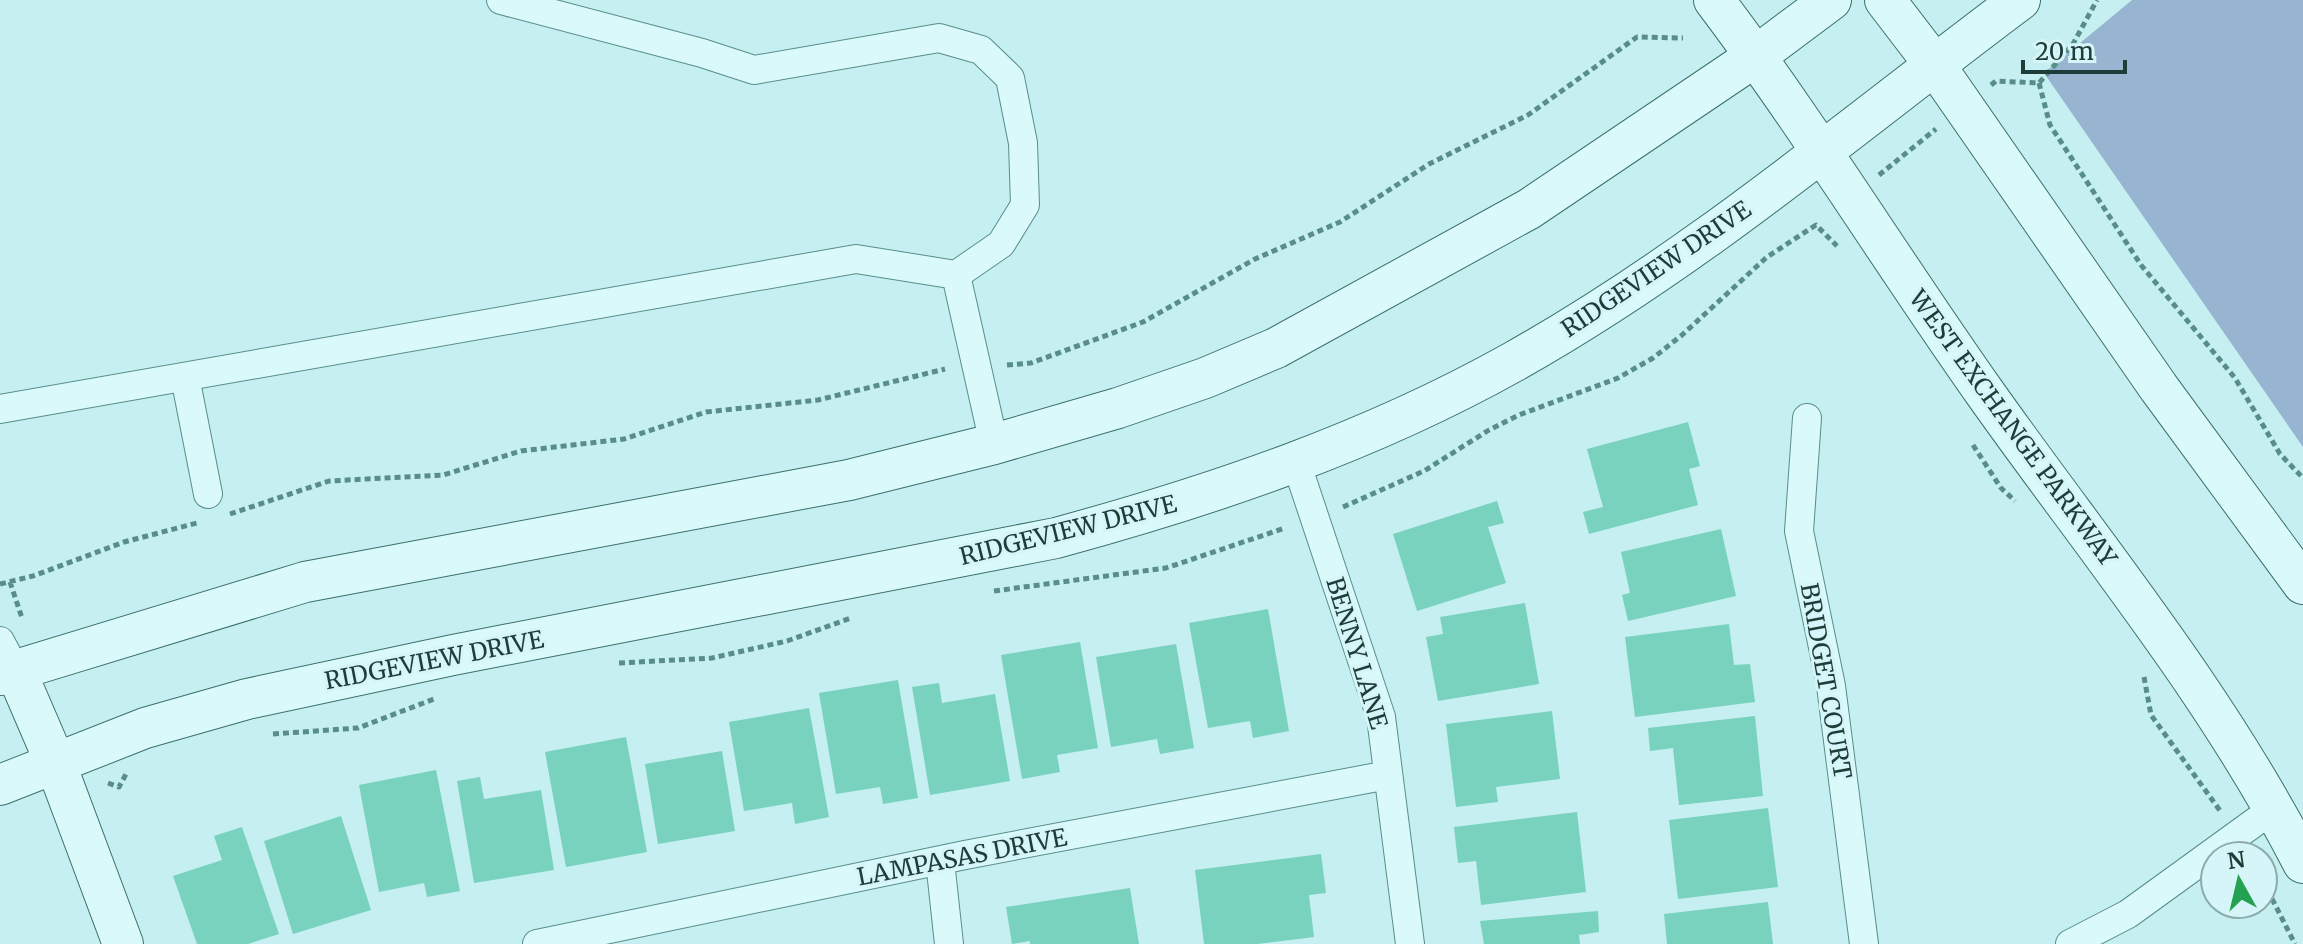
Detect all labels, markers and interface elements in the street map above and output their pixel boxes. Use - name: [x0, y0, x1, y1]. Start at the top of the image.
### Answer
- scale bar: [2023, 24, 2125, 74]
- text: 20 m: [2035, 36, 2094, 67]
- street label: RIDGEVIEW DRIVE: [1555, 194, 1758, 344]
- street label: WEST EXCHANGE PARKWAY: [1902, 283, 2124, 573]
- street label: RIDGEVIEW DRIVE: [956, 488, 1180, 572]
- street label: BENNY LANE: [1319, 573, 1395, 733]
- street label: BRIDGET COURT: [1793, 580, 1859, 782]
- street label: RIDGEVIEW DRIVE: [322, 623, 547, 696]
- street label: LAMPASAS DRIVE: [854, 821, 1070, 893]
- north arrow: [2199, 840, 2279, 920]
- text: N: [2226, 845, 2247, 875]

